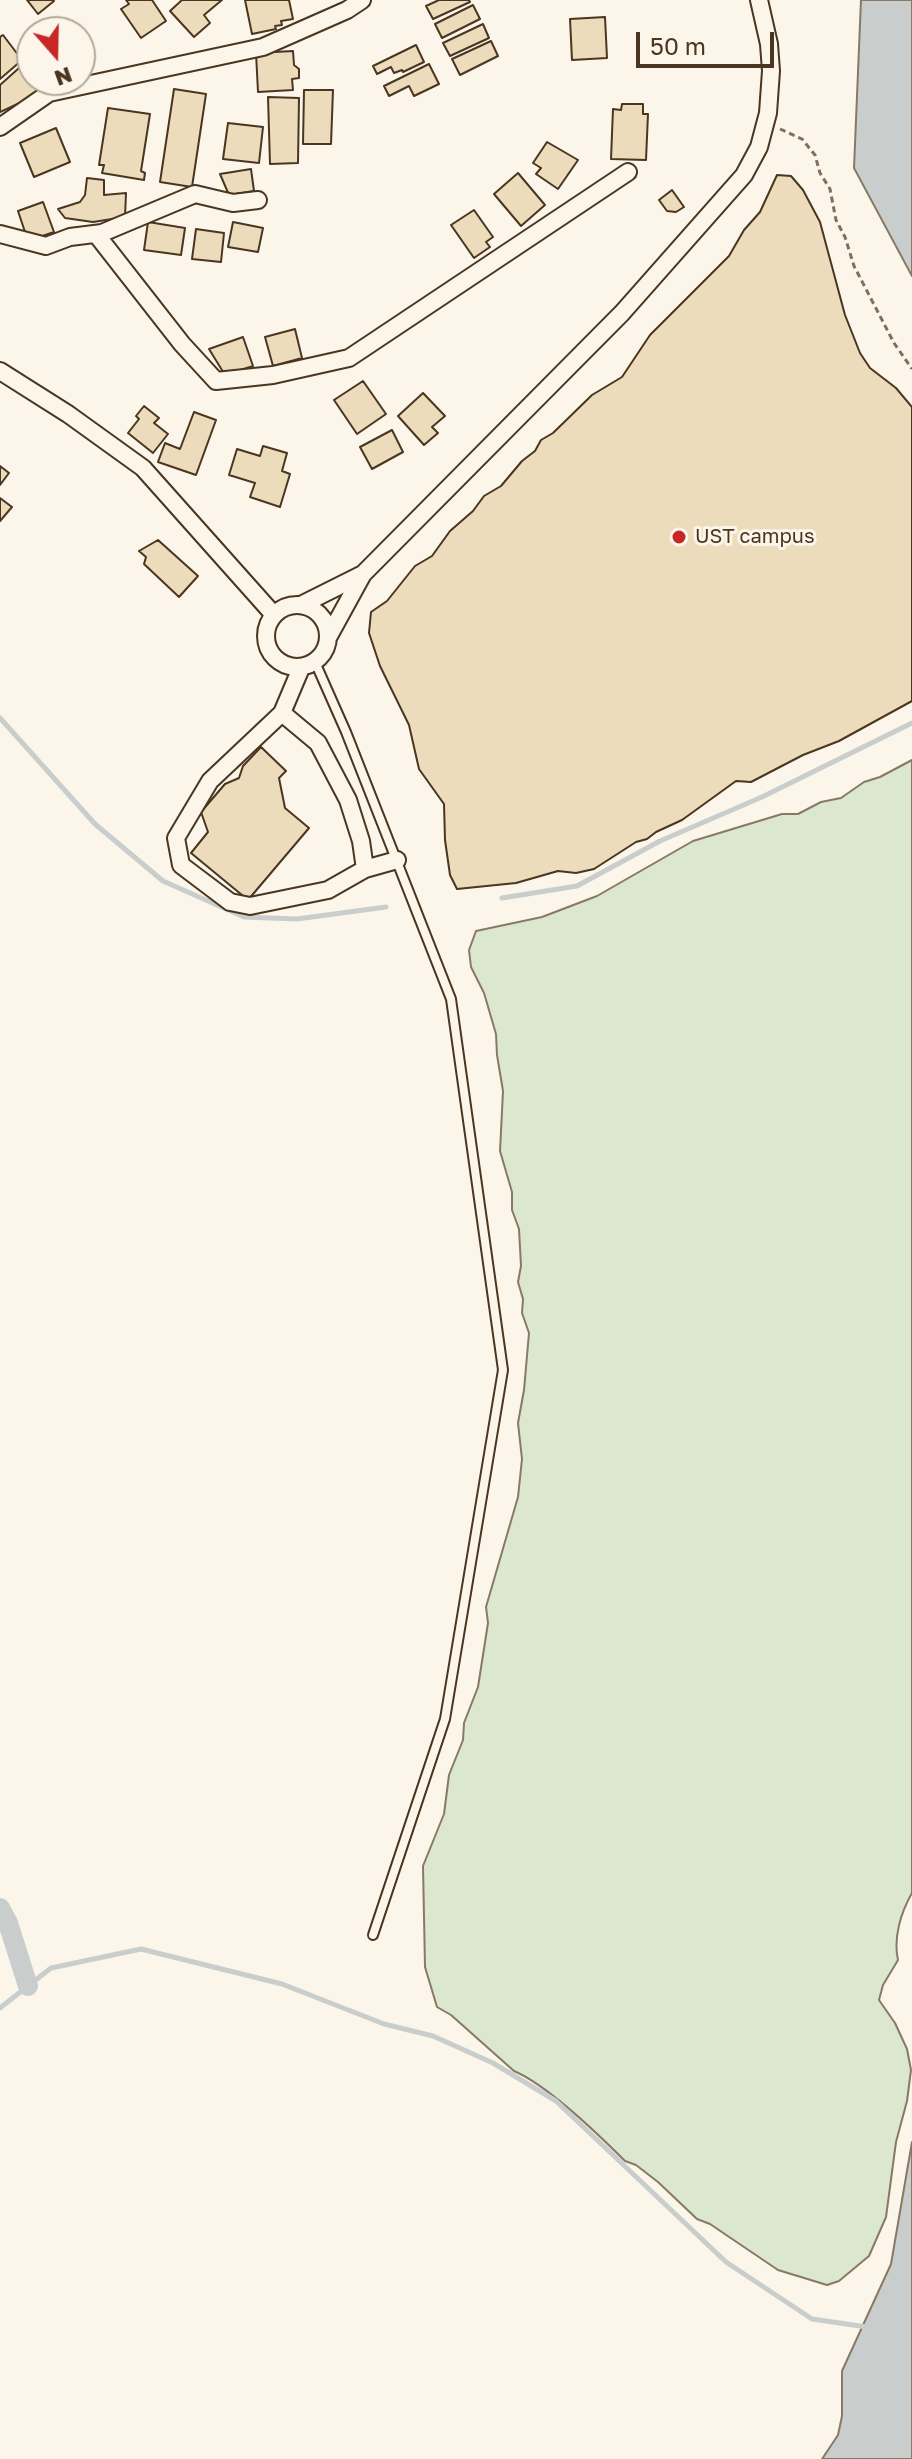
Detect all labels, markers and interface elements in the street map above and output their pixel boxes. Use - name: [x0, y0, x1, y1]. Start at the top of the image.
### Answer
- north arrow: [16, 16, 96, 96]
- scale bar: [640, 16, 778, 66]
- text: 50 m: [650, 31, 706, 60]
- text: N: [51, 62, 76, 93]
- place label: UST campus: [695, 525, 814, 549]
- marker: UST campus: [670, 528, 688, 546]

